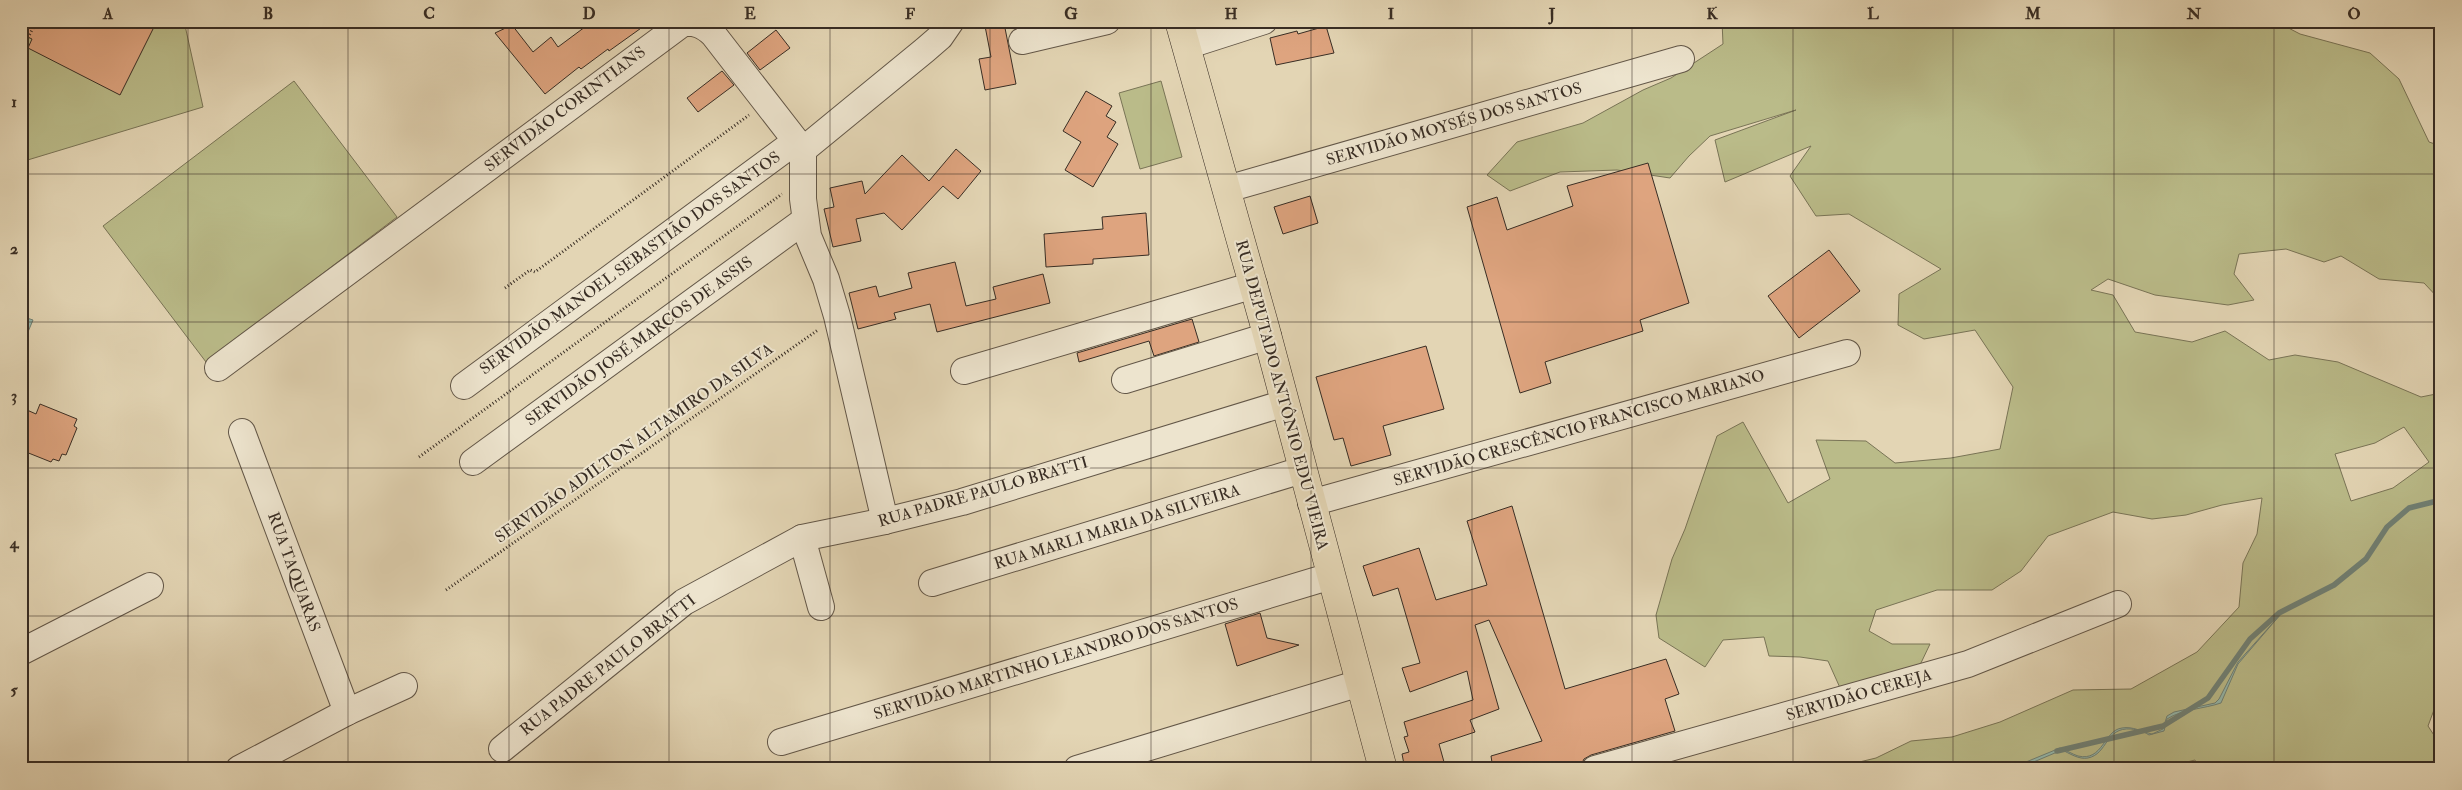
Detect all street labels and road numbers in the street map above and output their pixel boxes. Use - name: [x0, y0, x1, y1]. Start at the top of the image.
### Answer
- street label: SERVIDÃO CORINTIANS: [480, 42, 650, 176]
- street label: SERVIDÃO MOYSÉS DOS SANTOS: [1324, 77, 1584, 170]
- street label: SERVIDÃO MANOEL SEBASTIÃO DOS SANTOS: [476, 147, 784, 379]
- street label: RUA DEPUTADO ANTÔNIO EDU VIEIRA: [1231, 238, 1333, 552]
- street label: SERVIDÃO JOSÉ MARCOS DE ASSIS: [521, 251, 757, 431]
- street label: SERVIDÃO ADILTON ALTAMIRO DA SILVA: [491, 339, 777, 547]
- street label: SERVIDÃO CRESCÊNCIO FRANCISCO MARIANO: [1391, 365, 1767, 491]
- street label: RUA PADRE PAULO BRATTI: [876, 452, 1090, 532]
- street label: RUA MARLI MARIA DA SILVEIRA: [992, 480, 1242, 574]
- street label: RUA TAQUARAS: [263, 509, 325, 635]
- street label: RUA PADRE PAULO BRATTI: [516, 590, 700, 740]
- street label: SERVIDÃO MARTINHO LEANDRO DOS SANTOS: [871, 594, 1241, 724]
- street label: SERVIDÃO CEREJA: [1784, 665, 1934, 726]

